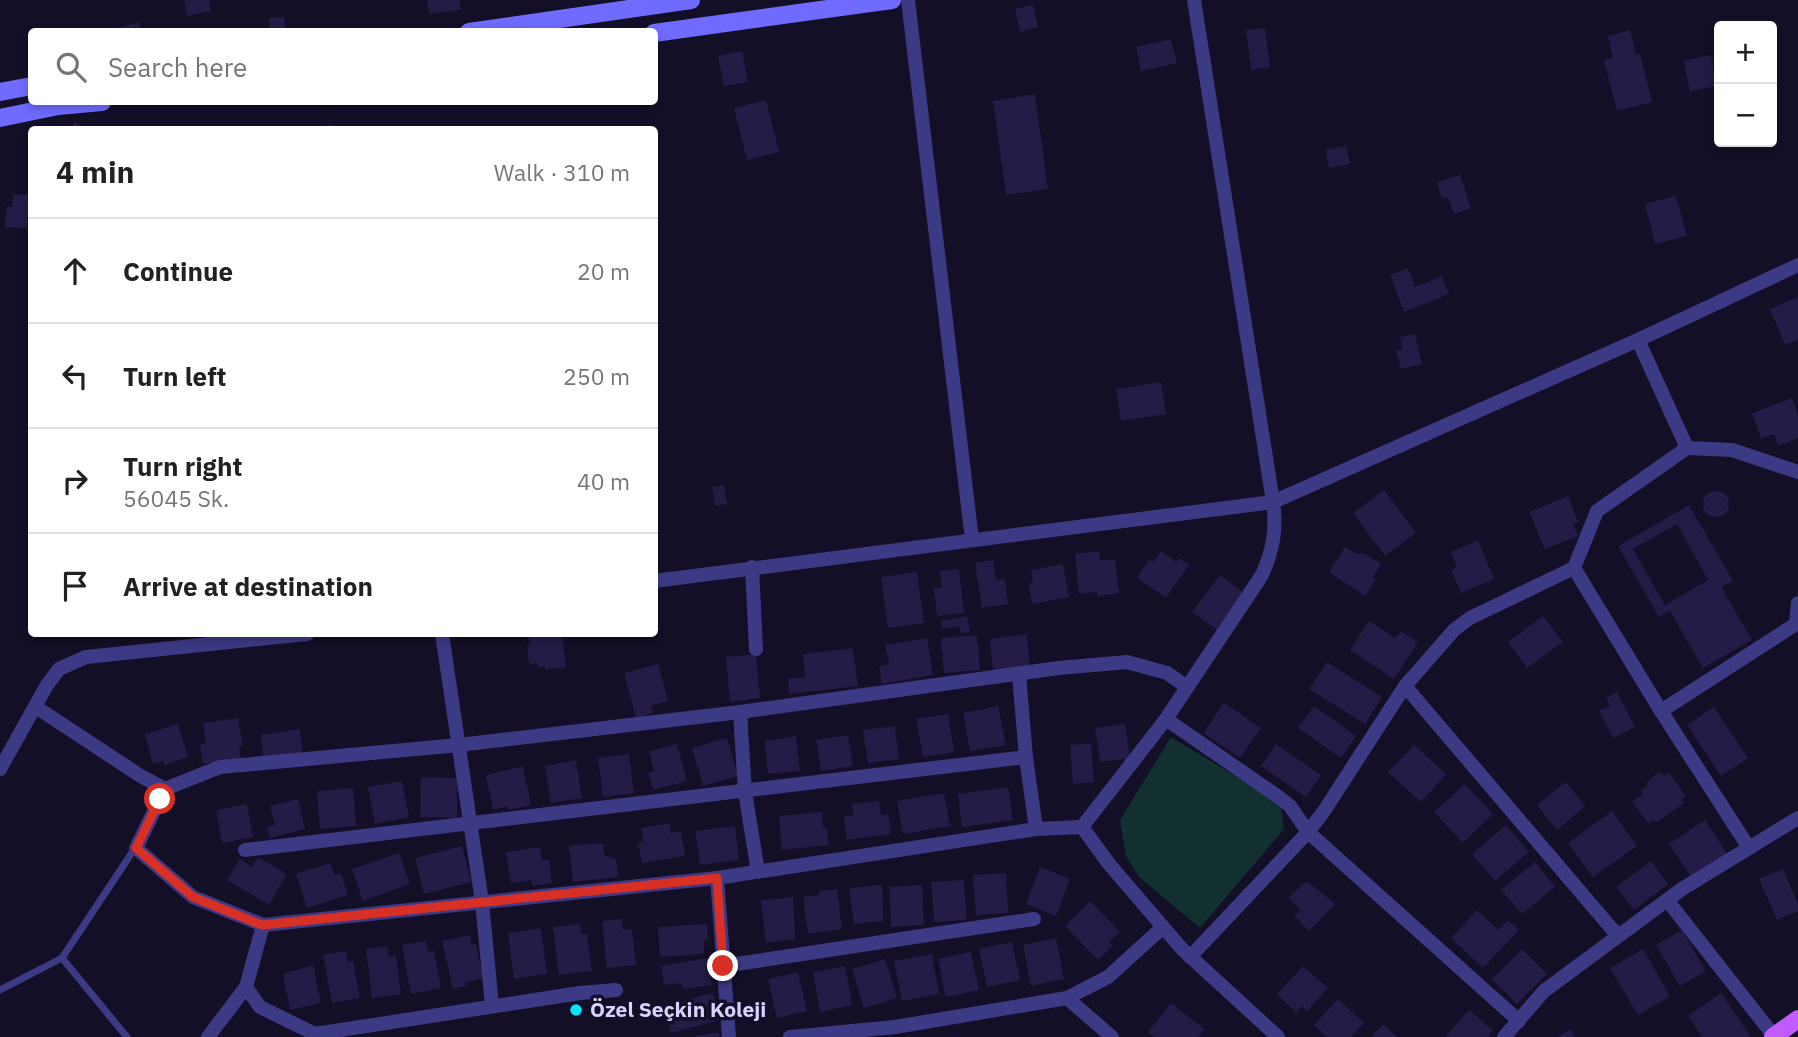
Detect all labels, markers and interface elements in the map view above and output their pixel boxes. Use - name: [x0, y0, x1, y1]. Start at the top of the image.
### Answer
- map controls: [1714, 21, 1777, 147]
- button: +: [1714, 21, 1777, 84]
- search box: [28, 28, 658, 105]
- icon: search: [52, 48, 90, 86]
- text: Search here: [108, 50, 247, 84]
- button: −: [1714, 84, 1777, 147]
- text: 4 min: [56, 152, 134, 191]
- text: Walk · 310 m: [494, 157, 630, 187]
- icon: ahead: [56, 252, 94, 290]
- text: Continue: [123, 254, 233, 288]
- text: 20 m: [577, 256, 630, 286]
- icon: left: [56, 357, 94, 395]
- text: Turn left: [123, 359, 226, 393]
- text: 250 m: [563, 361, 630, 391]
- text: Turn right: [123, 449, 242, 483]
- icon: right: [56, 462, 94, 500]
- text: 40 m: [577, 466, 630, 496]
- text: 56045 Sk.: [123, 483, 229, 513]
- icon: arrive: [56, 567, 94, 605]
- text: Arrive at destination: [123, 569, 373, 603]
- route start: [144, 783, 175, 814]
- route end: [707, 950, 738, 981]
- place label: Özel Seçkin Koleji: [590, 995, 766, 1023]
- marker: Özel Seçkin Koleji: [568, 1002, 584, 1018]

